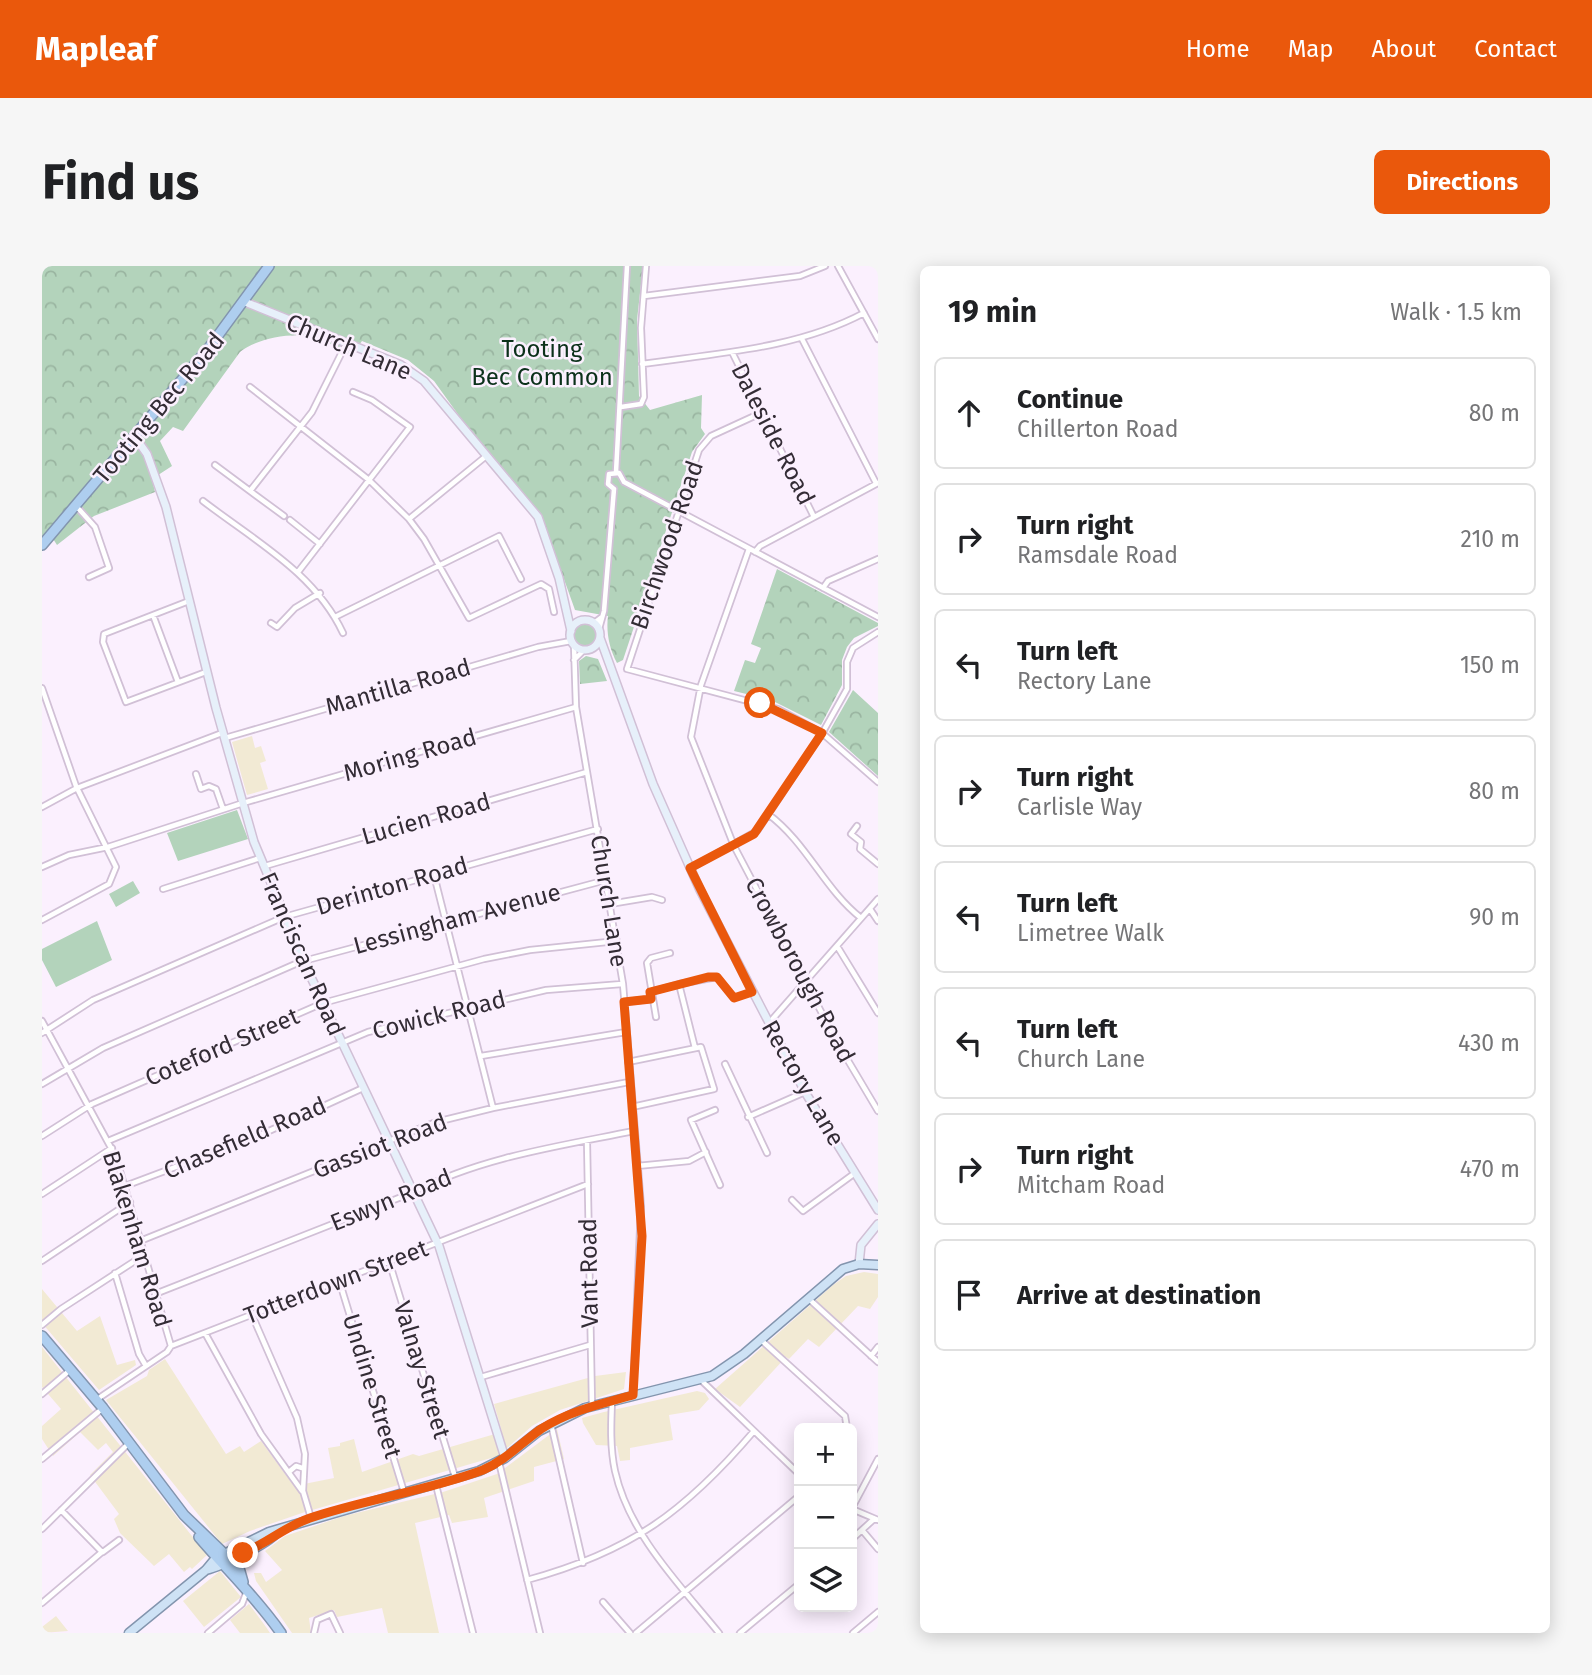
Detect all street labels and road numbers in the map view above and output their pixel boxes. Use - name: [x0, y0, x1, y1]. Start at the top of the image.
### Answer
- street label: Church Lane: [282, 308, 416, 386]
- street label: Tooting Bec Road: [88, 327, 230, 489]
- street label: Daleside Road: [725, 359, 821, 509]
- street label: Birchwood Road: [625, 457, 709, 633]
- street label: Mantilla Road: [322, 653, 474, 721]
- street label: Moring Road: [340, 723, 480, 787]
- street label: Lucien Road: [358, 787, 494, 851]
- street label: Church Lane: [585, 833, 633, 969]
- street label: Derinton Road: [313, 851, 471, 921]
- street label: Franciscan Road: [253, 868, 351, 1040]
- street label: Crowborough Road: [739, 873, 861, 1067]
- street label: Lessingham Avenue: [350, 878, 564, 960]
- street label: Cowick Road: [369, 985, 509, 1045]
- street label: Coteford Street: [141, 1002, 304, 1092]
- street label: Rectory Lane: [756, 1015, 850, 1151]
- street label: Chasefield Road: [159, 1091, 331, 1185]
- street label: Gassiot Road: [309, 1108, 451, 1184]
- street label: Blakenham Road: [97, 1147, 177, 1331]
- street label: Eswyn Road: [326, 1163, 456, 1237]
- street label: Vant Road: [574, 1218, 604, 1328]
- street label: Totterdown Street: [240, 1234, 432, 1330]
- street label: Valnay Street: [388, 1298, 456, 1442]
- street label: Undine Street: [337, 1310, 407, 1462]

